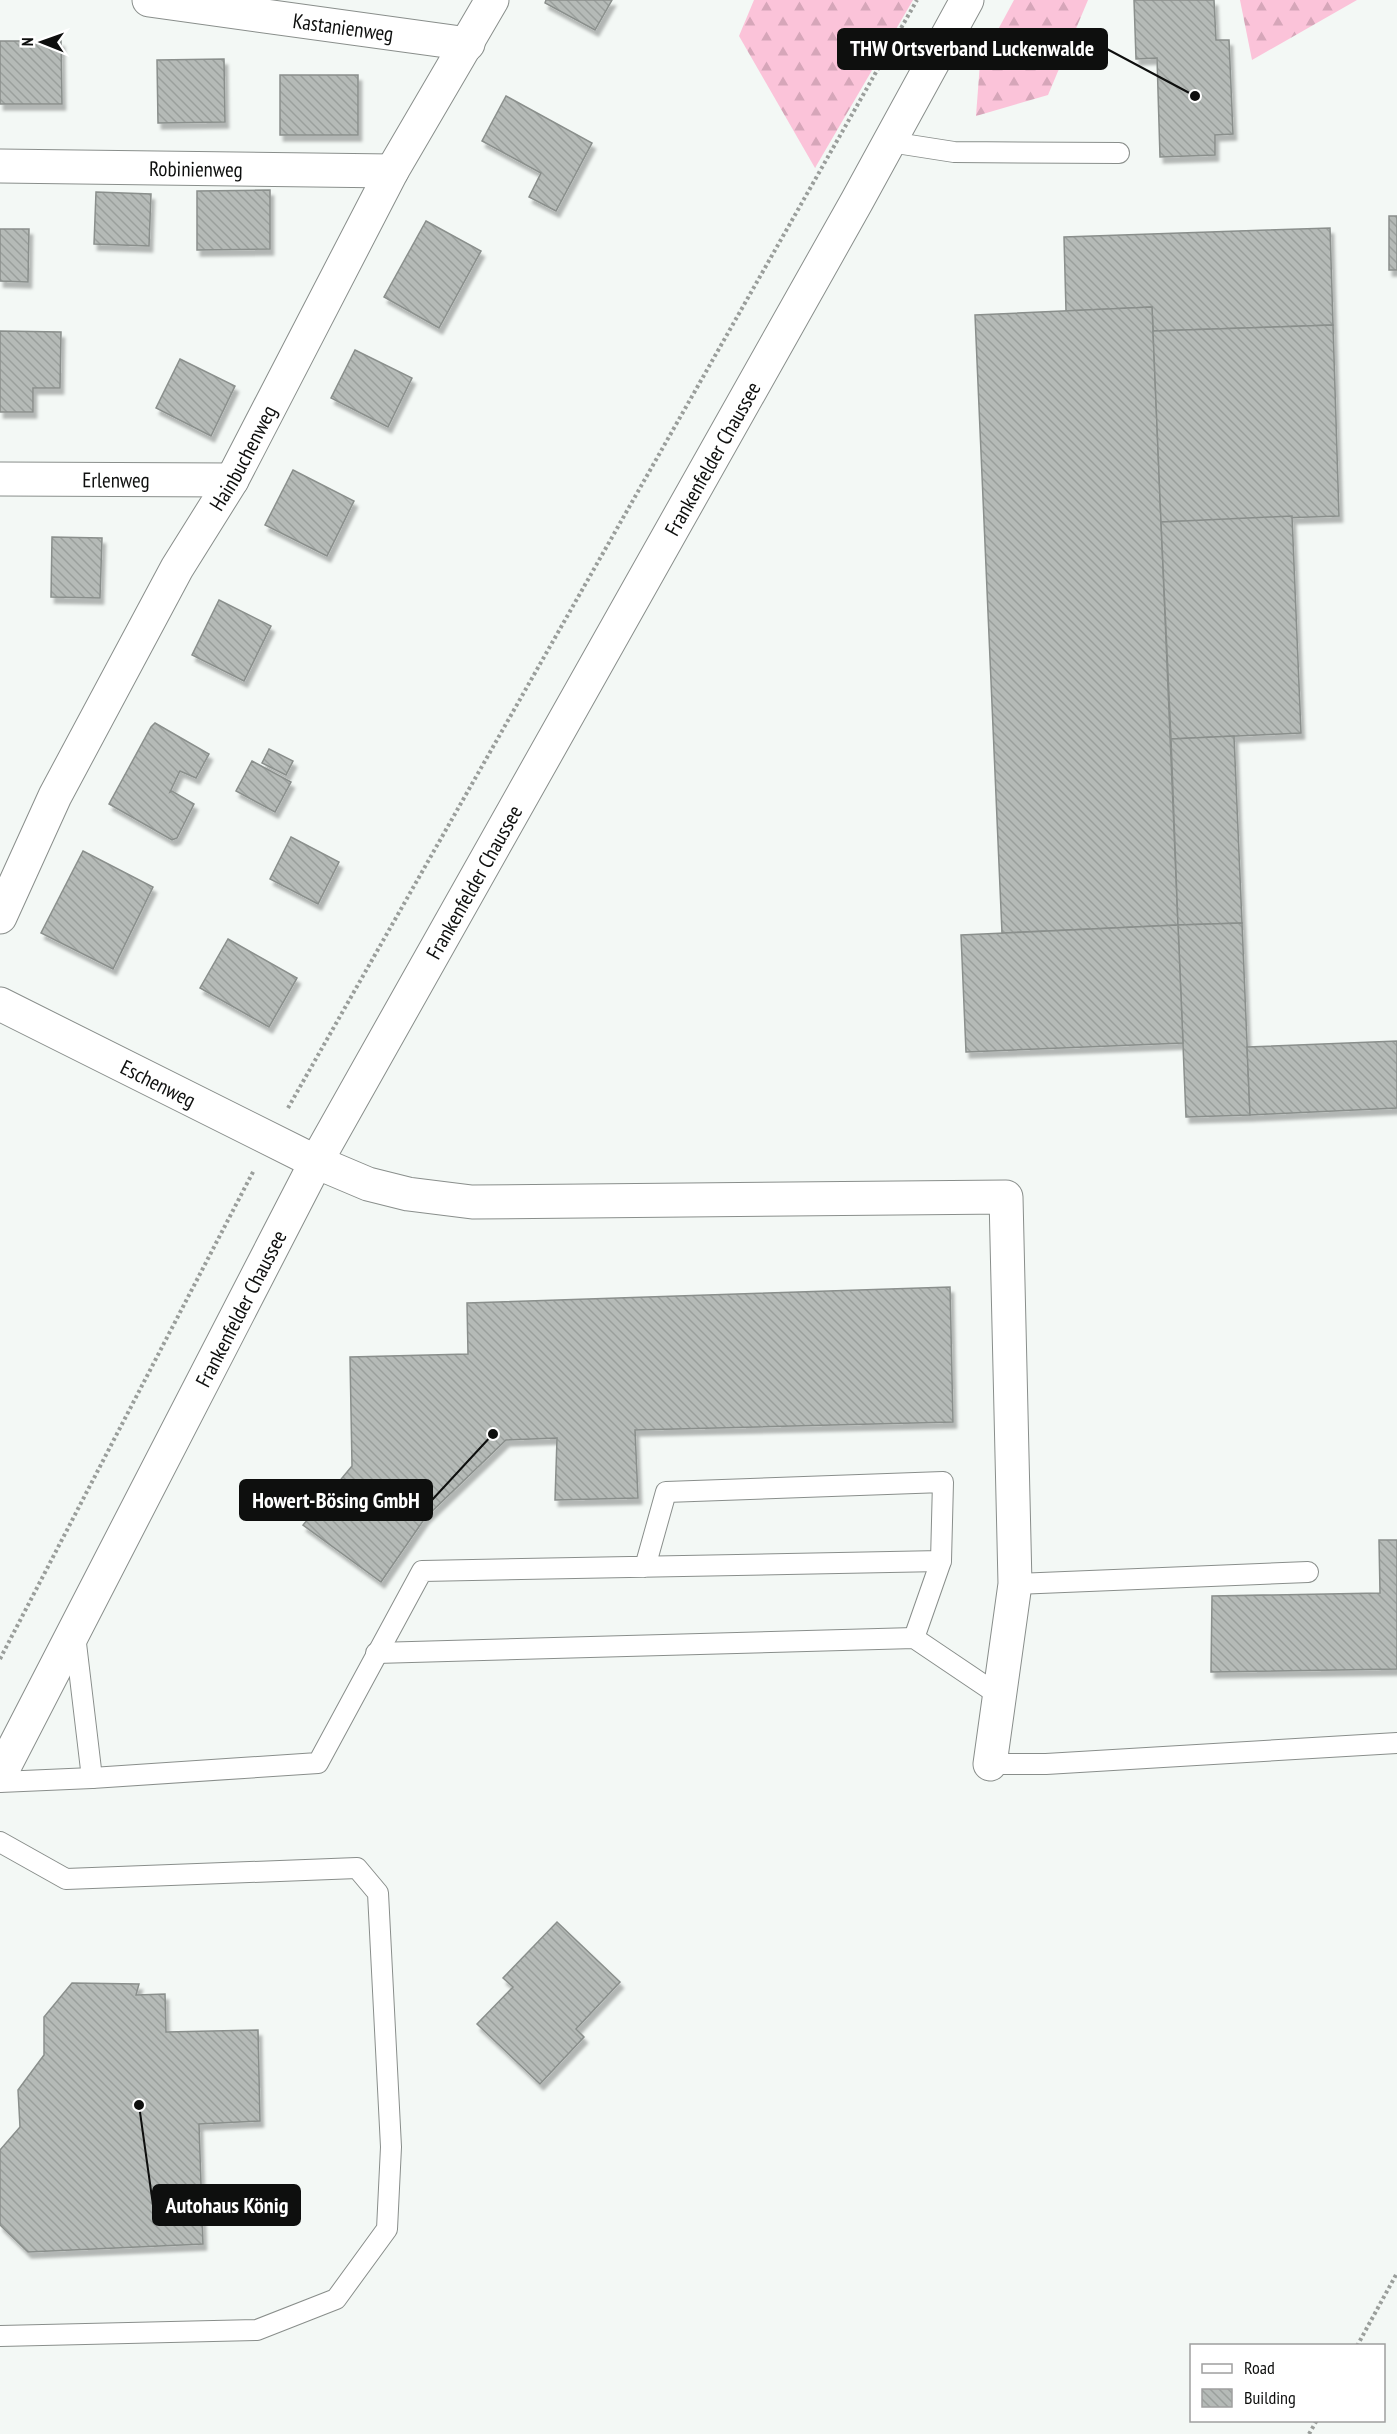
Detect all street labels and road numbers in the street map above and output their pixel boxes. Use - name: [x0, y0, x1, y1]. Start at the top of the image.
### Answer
- street label: Kastanienweg: [291, 6, 395, 47]
- street label: Robinienweg: [149, 154, 243, 183]
- street label: Frankenfelder Chaussee: [658, 377, 766, 540]
- street label: Hainbuchenweg: [203, 400, 282, 515]
- street label: Erlenweg: [82, 466, 150, 493]
- street label: Frankenfelder Chaussee: [420, 800, 528, 964]
- street label: Eschenweg: [116, 1053, 200, 1113]
- street label: Frankenfelder Chaussee: [189, 1225, 292, 1391]

